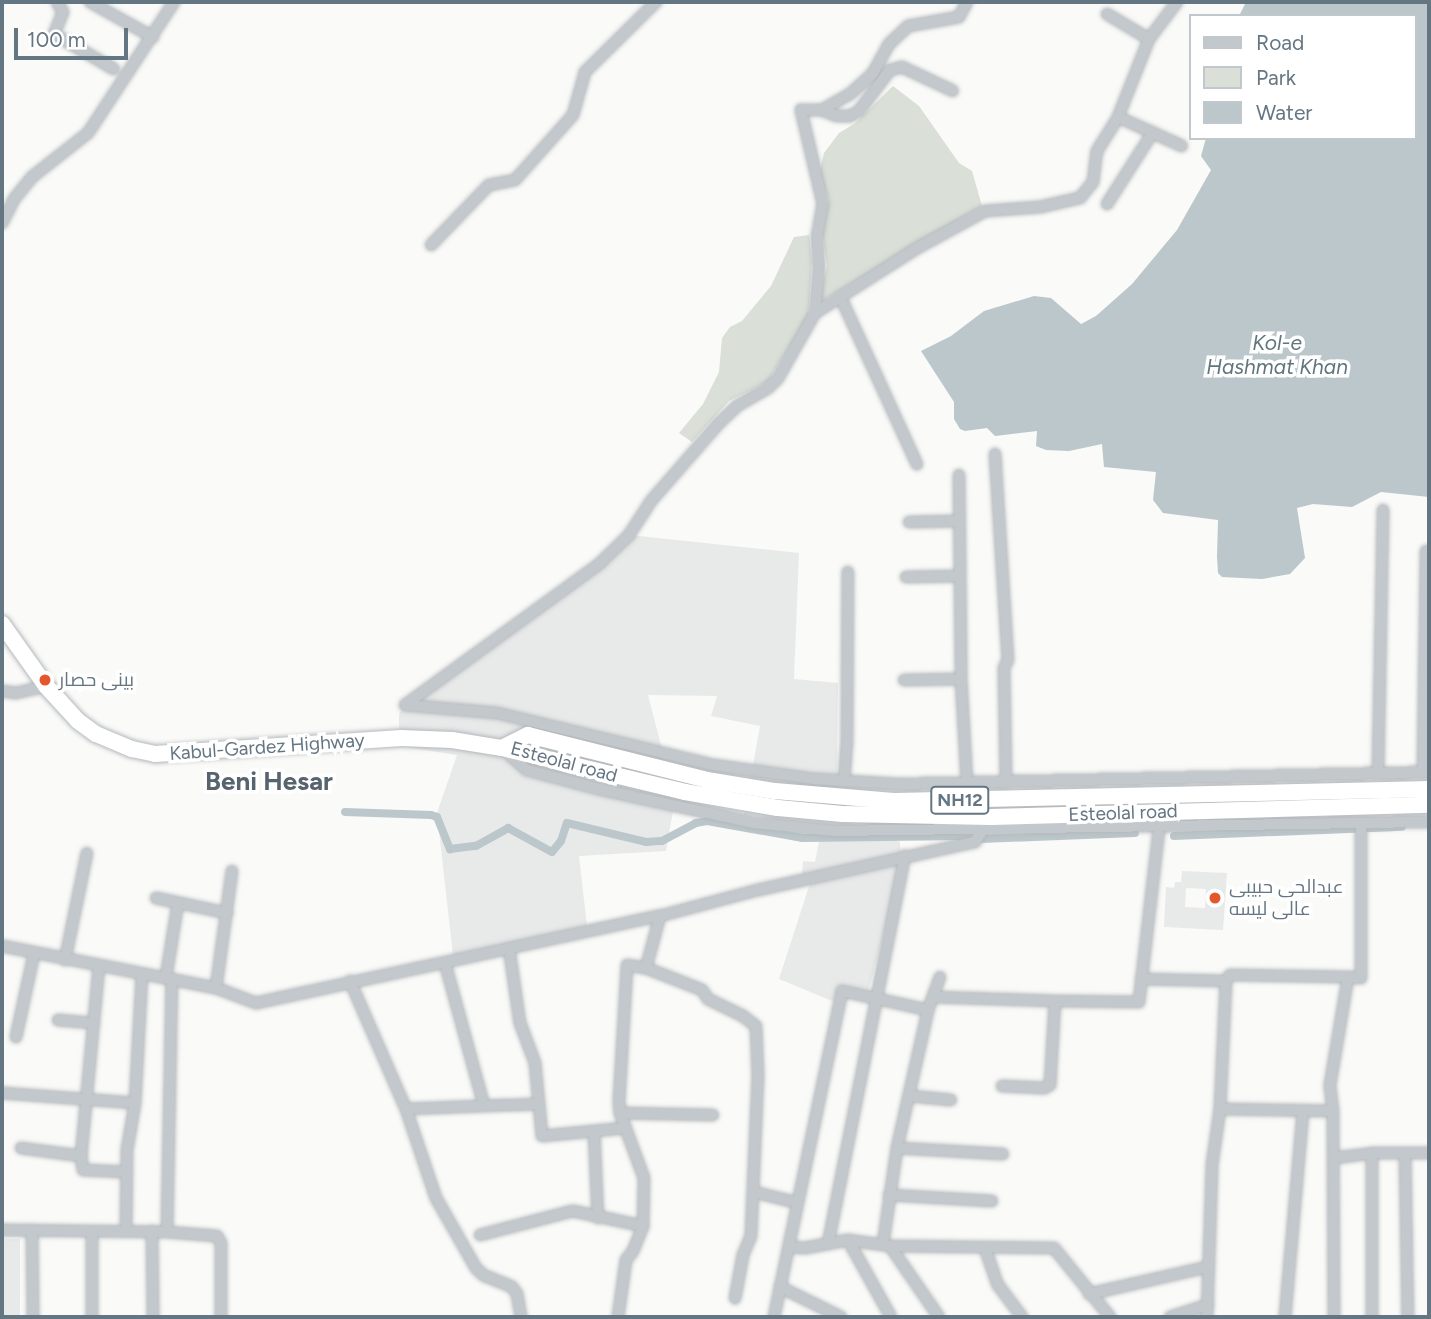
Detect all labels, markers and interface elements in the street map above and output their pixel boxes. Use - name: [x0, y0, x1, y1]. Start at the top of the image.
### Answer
- scale bar: [18, 14, 131, 58]
- legend: [1190, 14, 1417, 140]
- text: 100 m: [27, 27, 86, 52]
- text: Road: [1256, 30, 1304, 55]
- text: Park: [1256, 65, 1296, 90]
- text: Water: [1256, 100, 1312, 125]
- water label: Kol-e Hashmat Khan: [1206, 330, 1348, 380]
- place label: بینی حصار: [59, 669, 134, 691]
- marker: بینی حصار: [37, 672, 53, 688]
- street label: Kabul-Gardez Highway: [169, 729, 365, 765]
- street label: Esteolal road: [508, 737, 620, 787]
- district label: Beni Hesar: [205, 766, 333, 798]
- road number: NH12: [930, 786, 990, 814]
- street label: Esteolal road: [1068, 800, 1178, 826]
- place label: عبدالحی حبیبی عالی لیسه: [1229, 876, 1343, 920]
- marker: عبدالحی حبیبی عالی لیسه: [1207, 890, 1223, 906]

